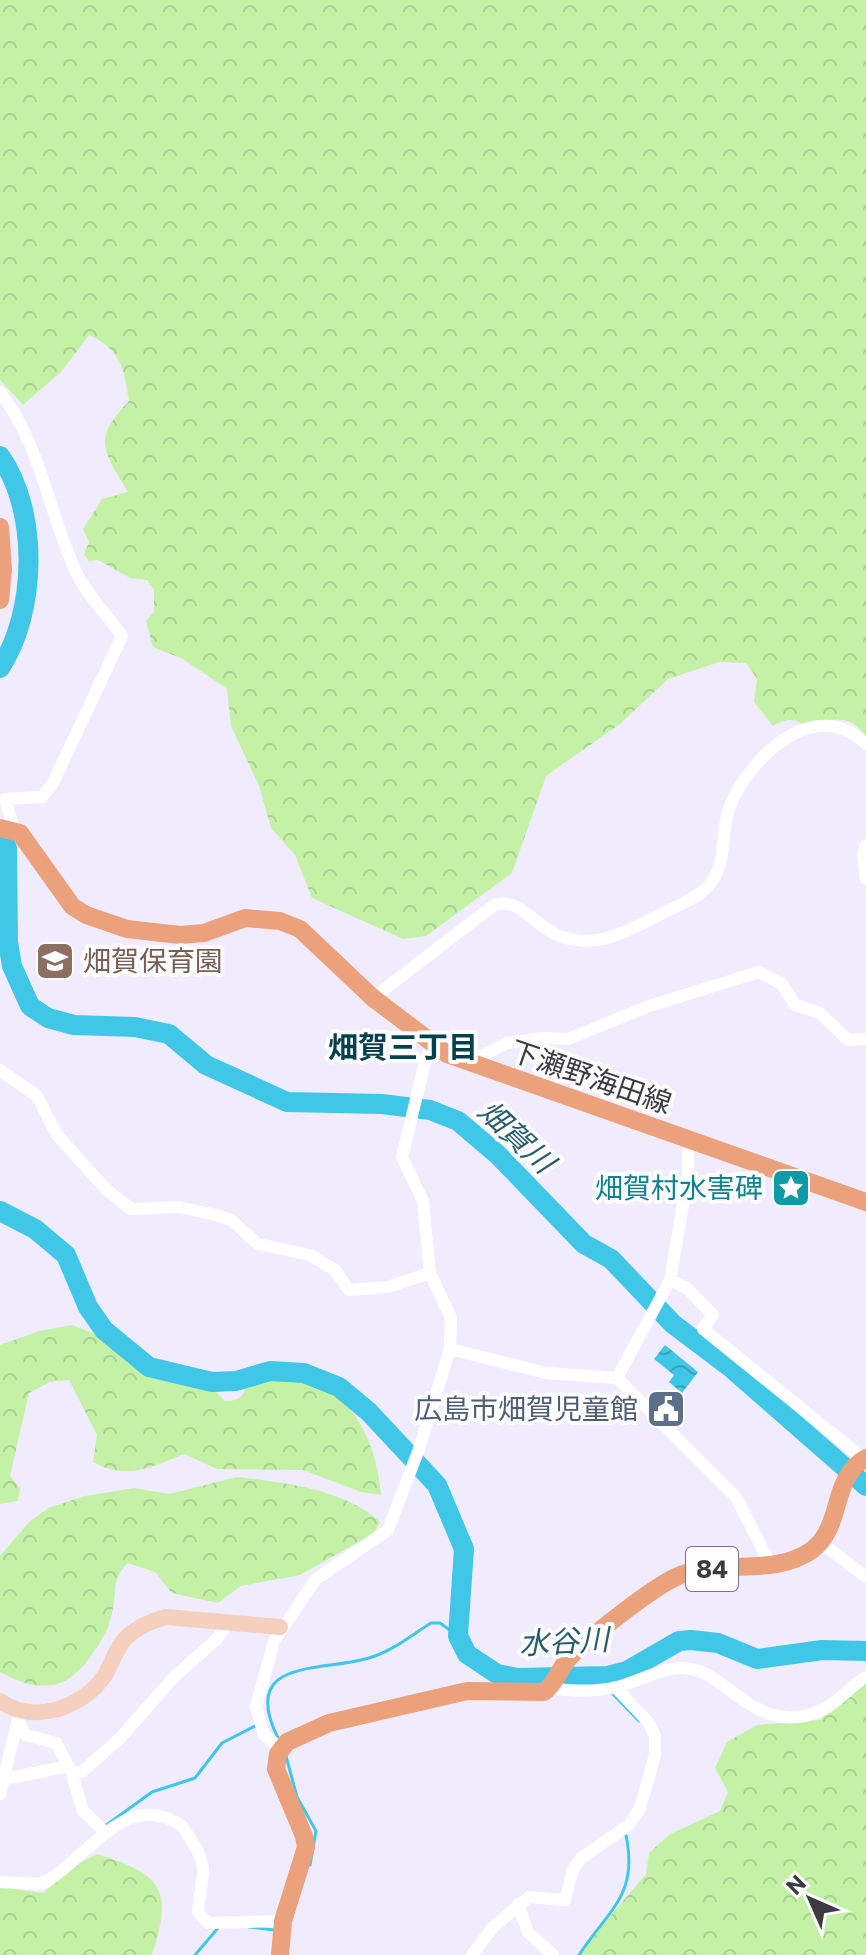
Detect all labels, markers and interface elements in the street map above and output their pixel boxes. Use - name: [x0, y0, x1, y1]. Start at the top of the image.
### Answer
- school or university icon: 畑賀保育園: [34, 940, 76, 982]
- place label: 畑賀保育園: [83, 943, 223, 977]
- district label: 畑賀三丁目: [328, 1027, 478, 1064]
- street label: 下瀬野海田線: [506, 1033, 676, 1119]
- water label: 畑賀川: [472, 1091, 565, 1181]
- place icon: 畑賀村水害碑: [770, 1167, 812, 1209]
- place label: 畑賀村水害碑: [595, 1170, 763, 1204]
- public building icon: 広島市畑賀児童館: [645, 1388, 687, 1430]
- place label: 広島市畑賀児童館: [414, 1391, 638, 1425]
- road number: 84: [686, 1547, 738, 1591]
- water label: 水谷川: [518, 1619, 613, 1660]
- north arrow: [770, 1859, 850, 1939]
- text: N: [780, 1869, 811, 1900]

